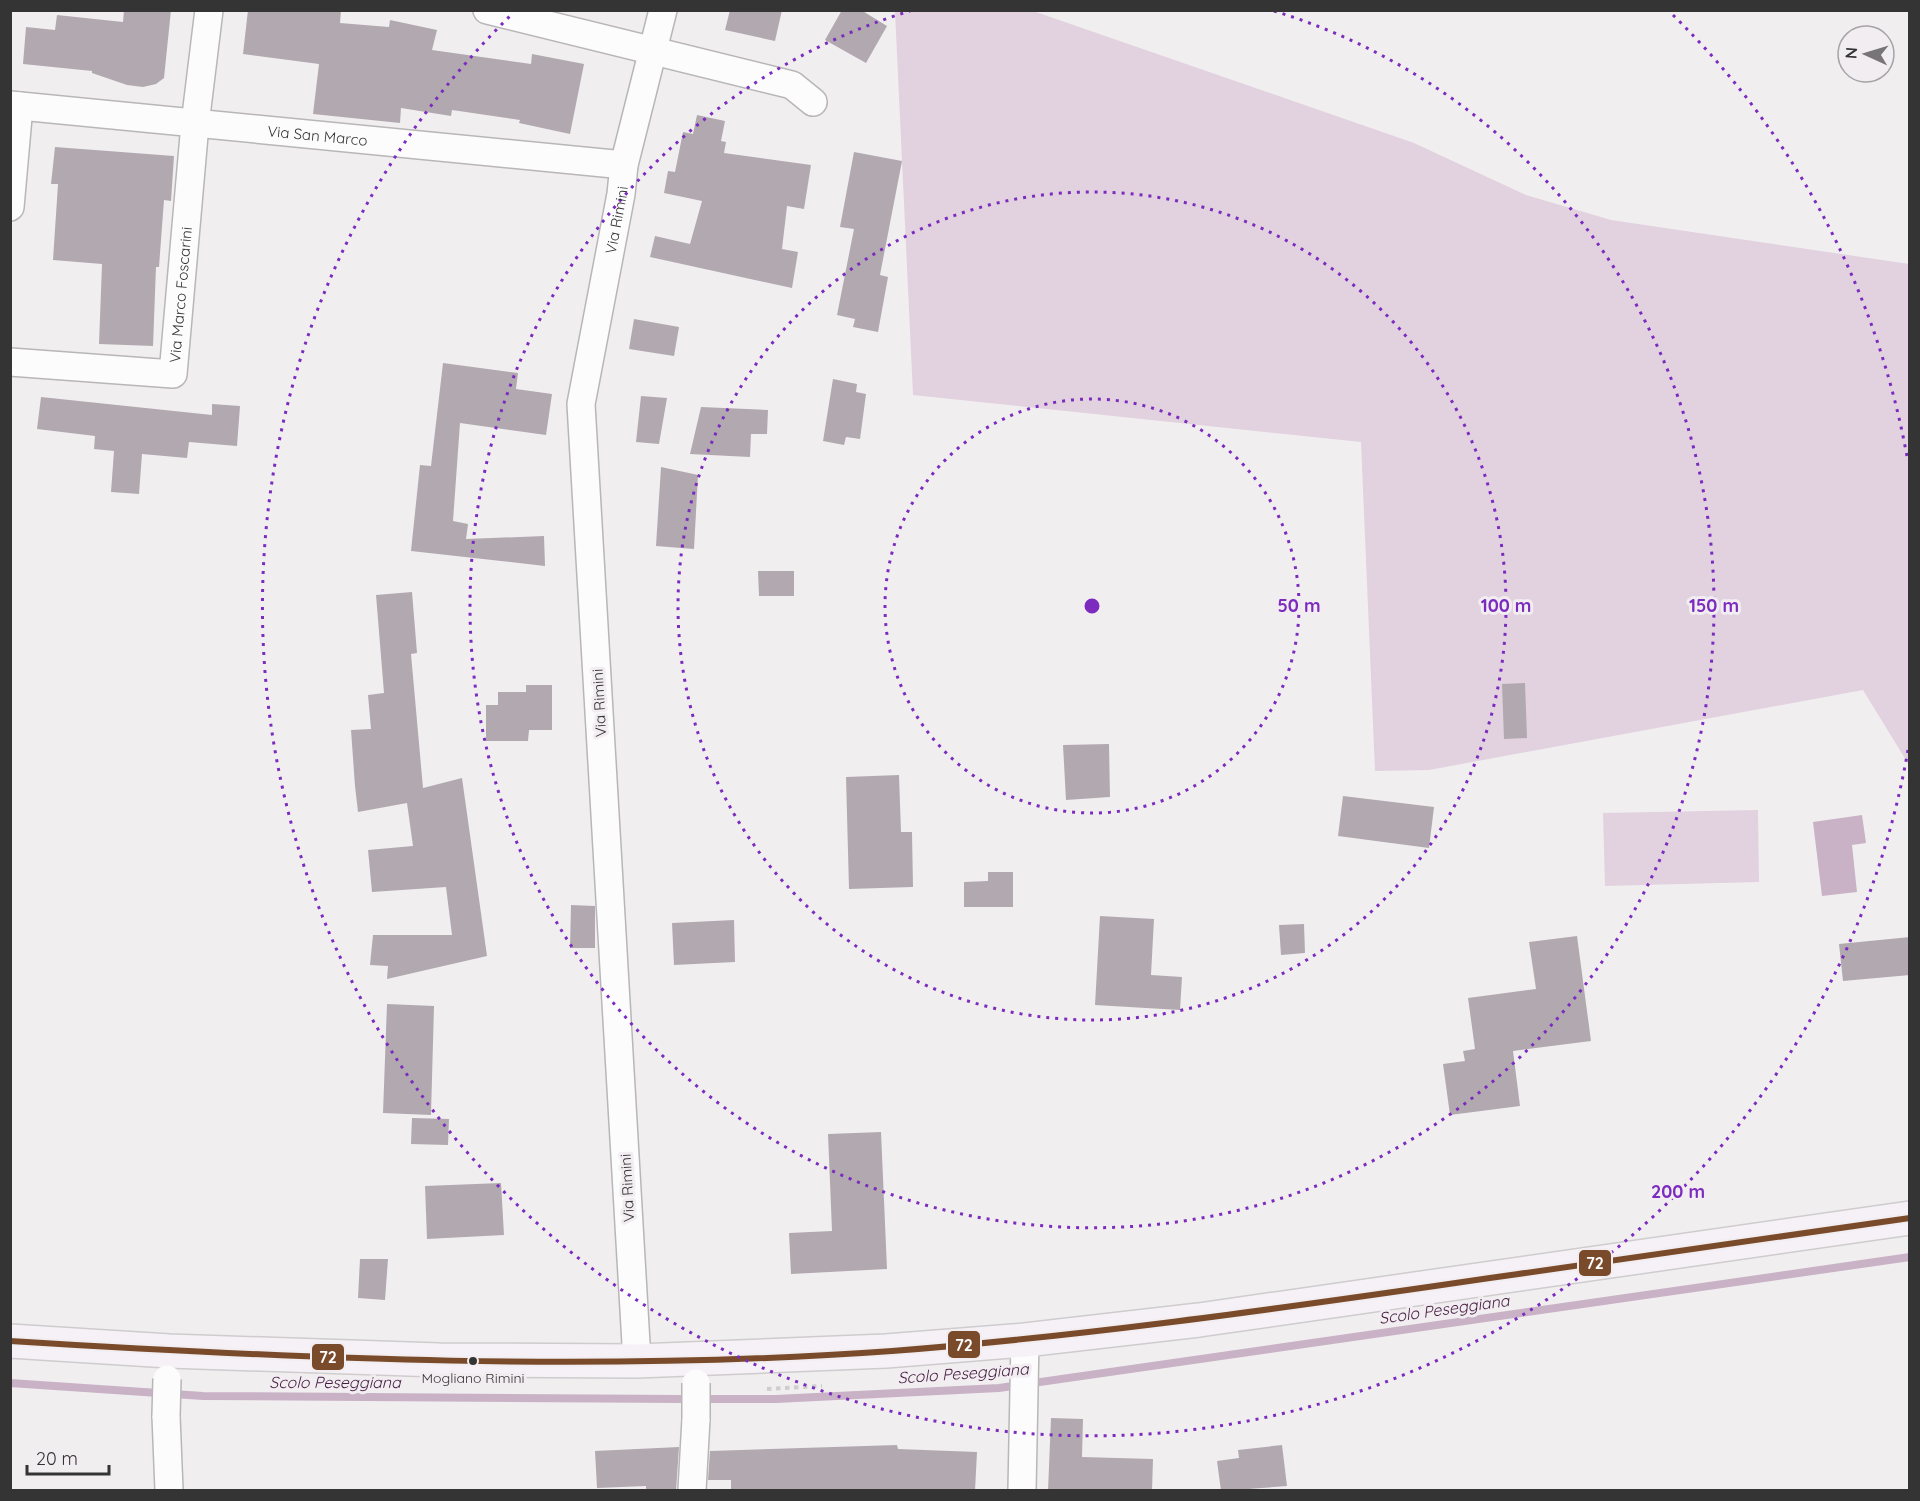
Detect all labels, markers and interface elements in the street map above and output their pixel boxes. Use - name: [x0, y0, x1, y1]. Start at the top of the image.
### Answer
- north arrow: [1836, 24, 1896, 84]
- text: N: [1841, 46, 1861, 60]
- street label: Via San Marco: [267, 121, 368, 149]
- street label: Via Rimini: [600, 185, 631, 255]
- street label: Via Marco Foscarini: [165, 226, 195, 364]
- text: 50 m: [1277, 594, 1321, 617]
- text: 100 m: [1481, 594, 1531, 617]
- text: 150 m: [1689, 594, 1739, 617]
- centre of rings: [1082, 596, 1102, 616]
- street label: Via Rimini: [588, 668, 610, 738]
- street label: Via Rimini: [616, 1153, 638, 1223]
- text: 200 m: [1651, 1180, 1705, 1203]
- line badge: 72: [1578, 1249, 1612, 1277]
- text: 72: [1586, 1253, 1604, 1273]
- water label: Scolo Peseggiana: [1378, 1290, 1512, 1328]
- line badge: 72: [947, 1330, 981, 1359]
- text: 72: [955, 1335, 973, 1355]
- line badge: 72: [311, 1343, 345, 1371]
- text: 72: [319, 1347, 337, 1367]
- marker: Mogliano Rimini: [467, 1355, 479, 1367]
- water label: Scolo Peseggiana: [897, 1358, 1031, 1388]
- place label: Mogliano Rimini: [421, 1369, 525, 1387]
- water label: Scolo Peseggiana: [269, 1372, 402, 1392]
- scale bar: [27, 1438, 110, 1476]
- text: 20 m: [36, 1447, 78, 1470]

